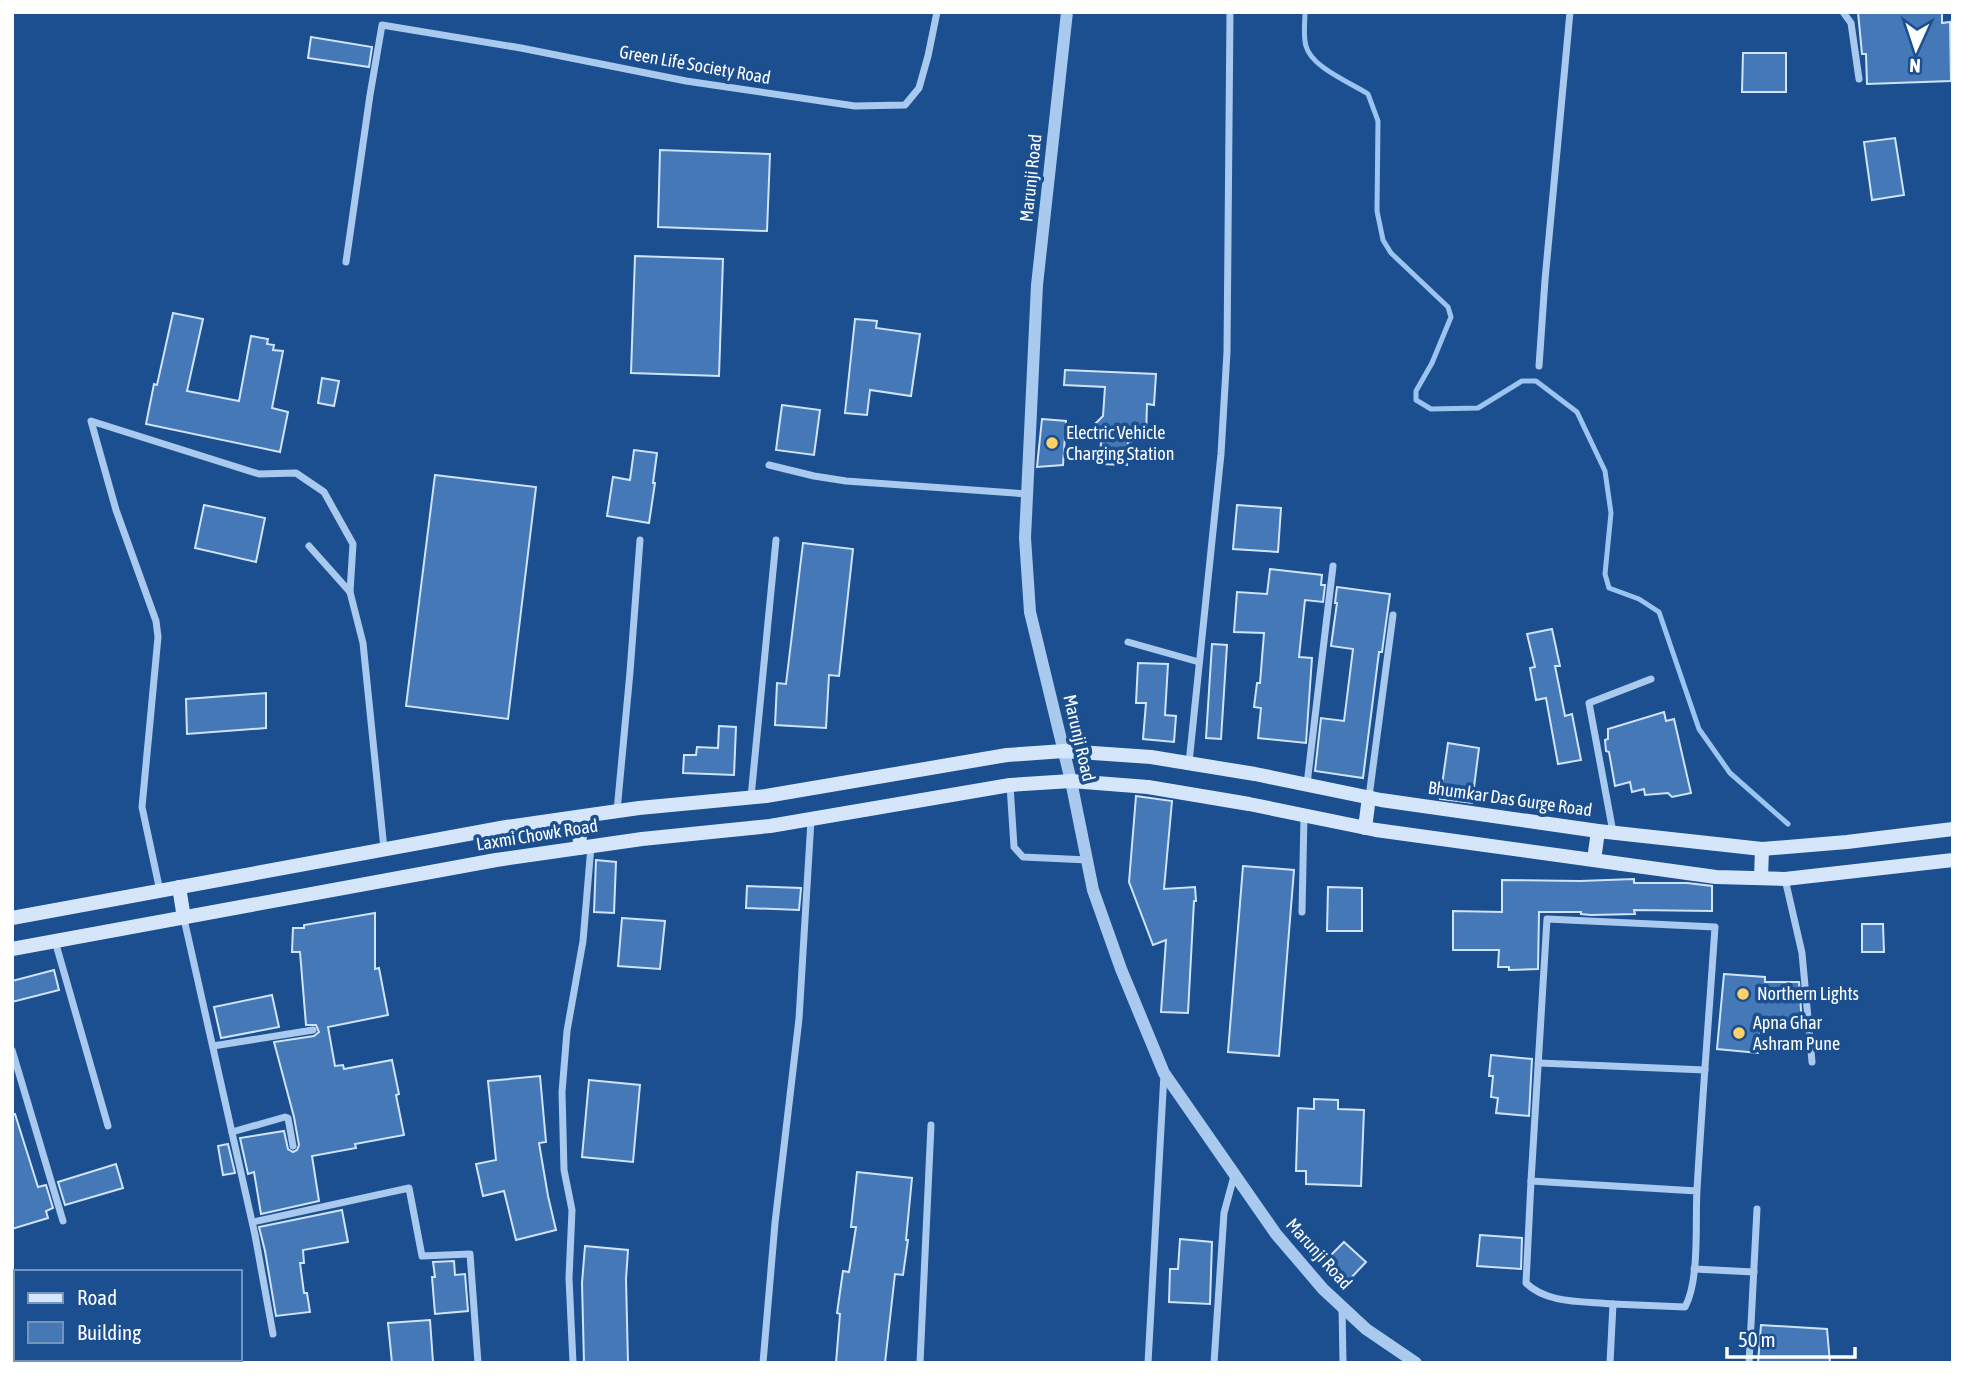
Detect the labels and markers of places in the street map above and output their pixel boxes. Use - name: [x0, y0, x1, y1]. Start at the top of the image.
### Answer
- place label: Electric Vehicle Charging Station: [1066, 422, 1174, 464]
- marker: Electric Vehicle Charging Station: [1044, 435, 1060, 451]
- place label: Northern Lights: [1757, 983, 1859, 1004]
- marker: Northern Lights: [1735, 986, 1751, 1002]
- place label: Apna Ghar Ashram Pune: [1753, 1012, 1840, 1054]
- marker: Apna Ghar Ashram Pune: [1731, 1025, 1747, 1041]

